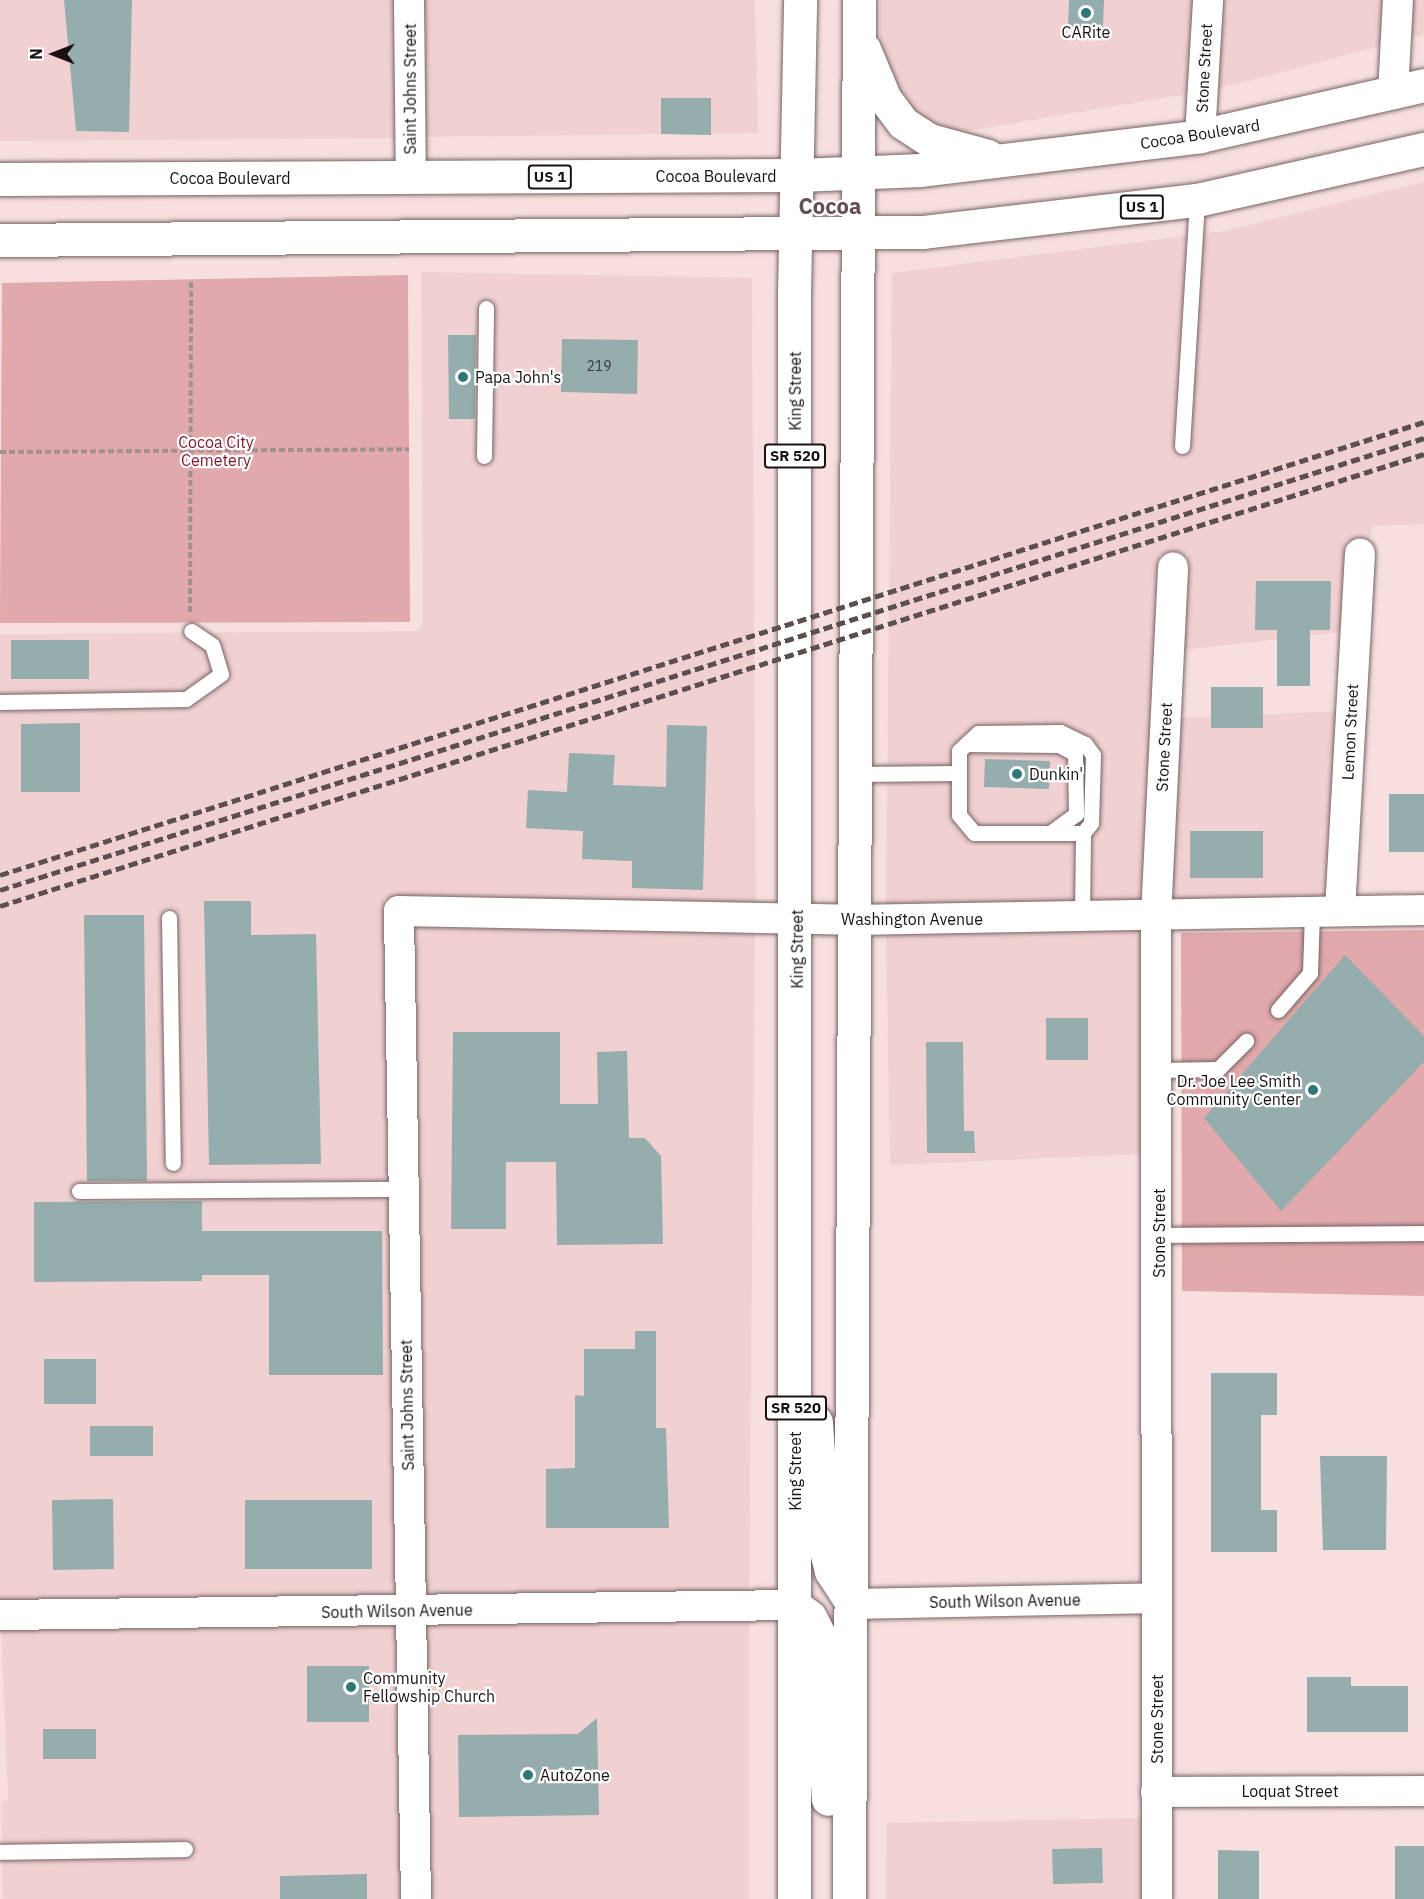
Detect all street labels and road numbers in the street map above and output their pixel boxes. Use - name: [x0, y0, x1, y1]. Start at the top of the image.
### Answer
- street label: Saint Johns Street: [400, 23, 420, 155]
- street label: Stone Street: [1192, 23, 1216, 113]
- street label: Cocoa Boulevard: [1139, 115, 1261, 153]
- road number: US 1: [528, 165, 572, 189]
- street label: Cocoa Boulevard: [656, 166, 776, 186]
- street label: Cocoa Boulevard: [170, 168, 290, 188]
- road number: US 1: [1120, 195, 1164, 219]
- street label: King Street: [785, 351, 805, 431]
- road number: SR 520: [764, 444, 826, 468]
- street label: Lemon Street: [1338, 683, 1362, 781]
- street label: Stone Street: [1152, 702, 1176, 792]
- street label: King Street: [787, 909, 807, 989]
- street label: Washington Avenue: [841, 909, 983, 929]
- street label: Stone Street: [1149, 1188, 1169, 1278]
- street label: Saint Johns Street: [396, 1339, 418, 1471]
- road number: SR 520: [764, 1396, 828, 1420]
- street label: King Street: [785, 1431, 805, 1511]
- street label: South Wilson Avenue: [929, 1590, 1081, 1612]
- street label: South Wilson Avenue: [321, 1600, 473, 1622]
- street label: Stone Street: [1147, 1674, 1167, 1764]
- street label: Loquat Street: [1241, 1781, 1339, 1801]

